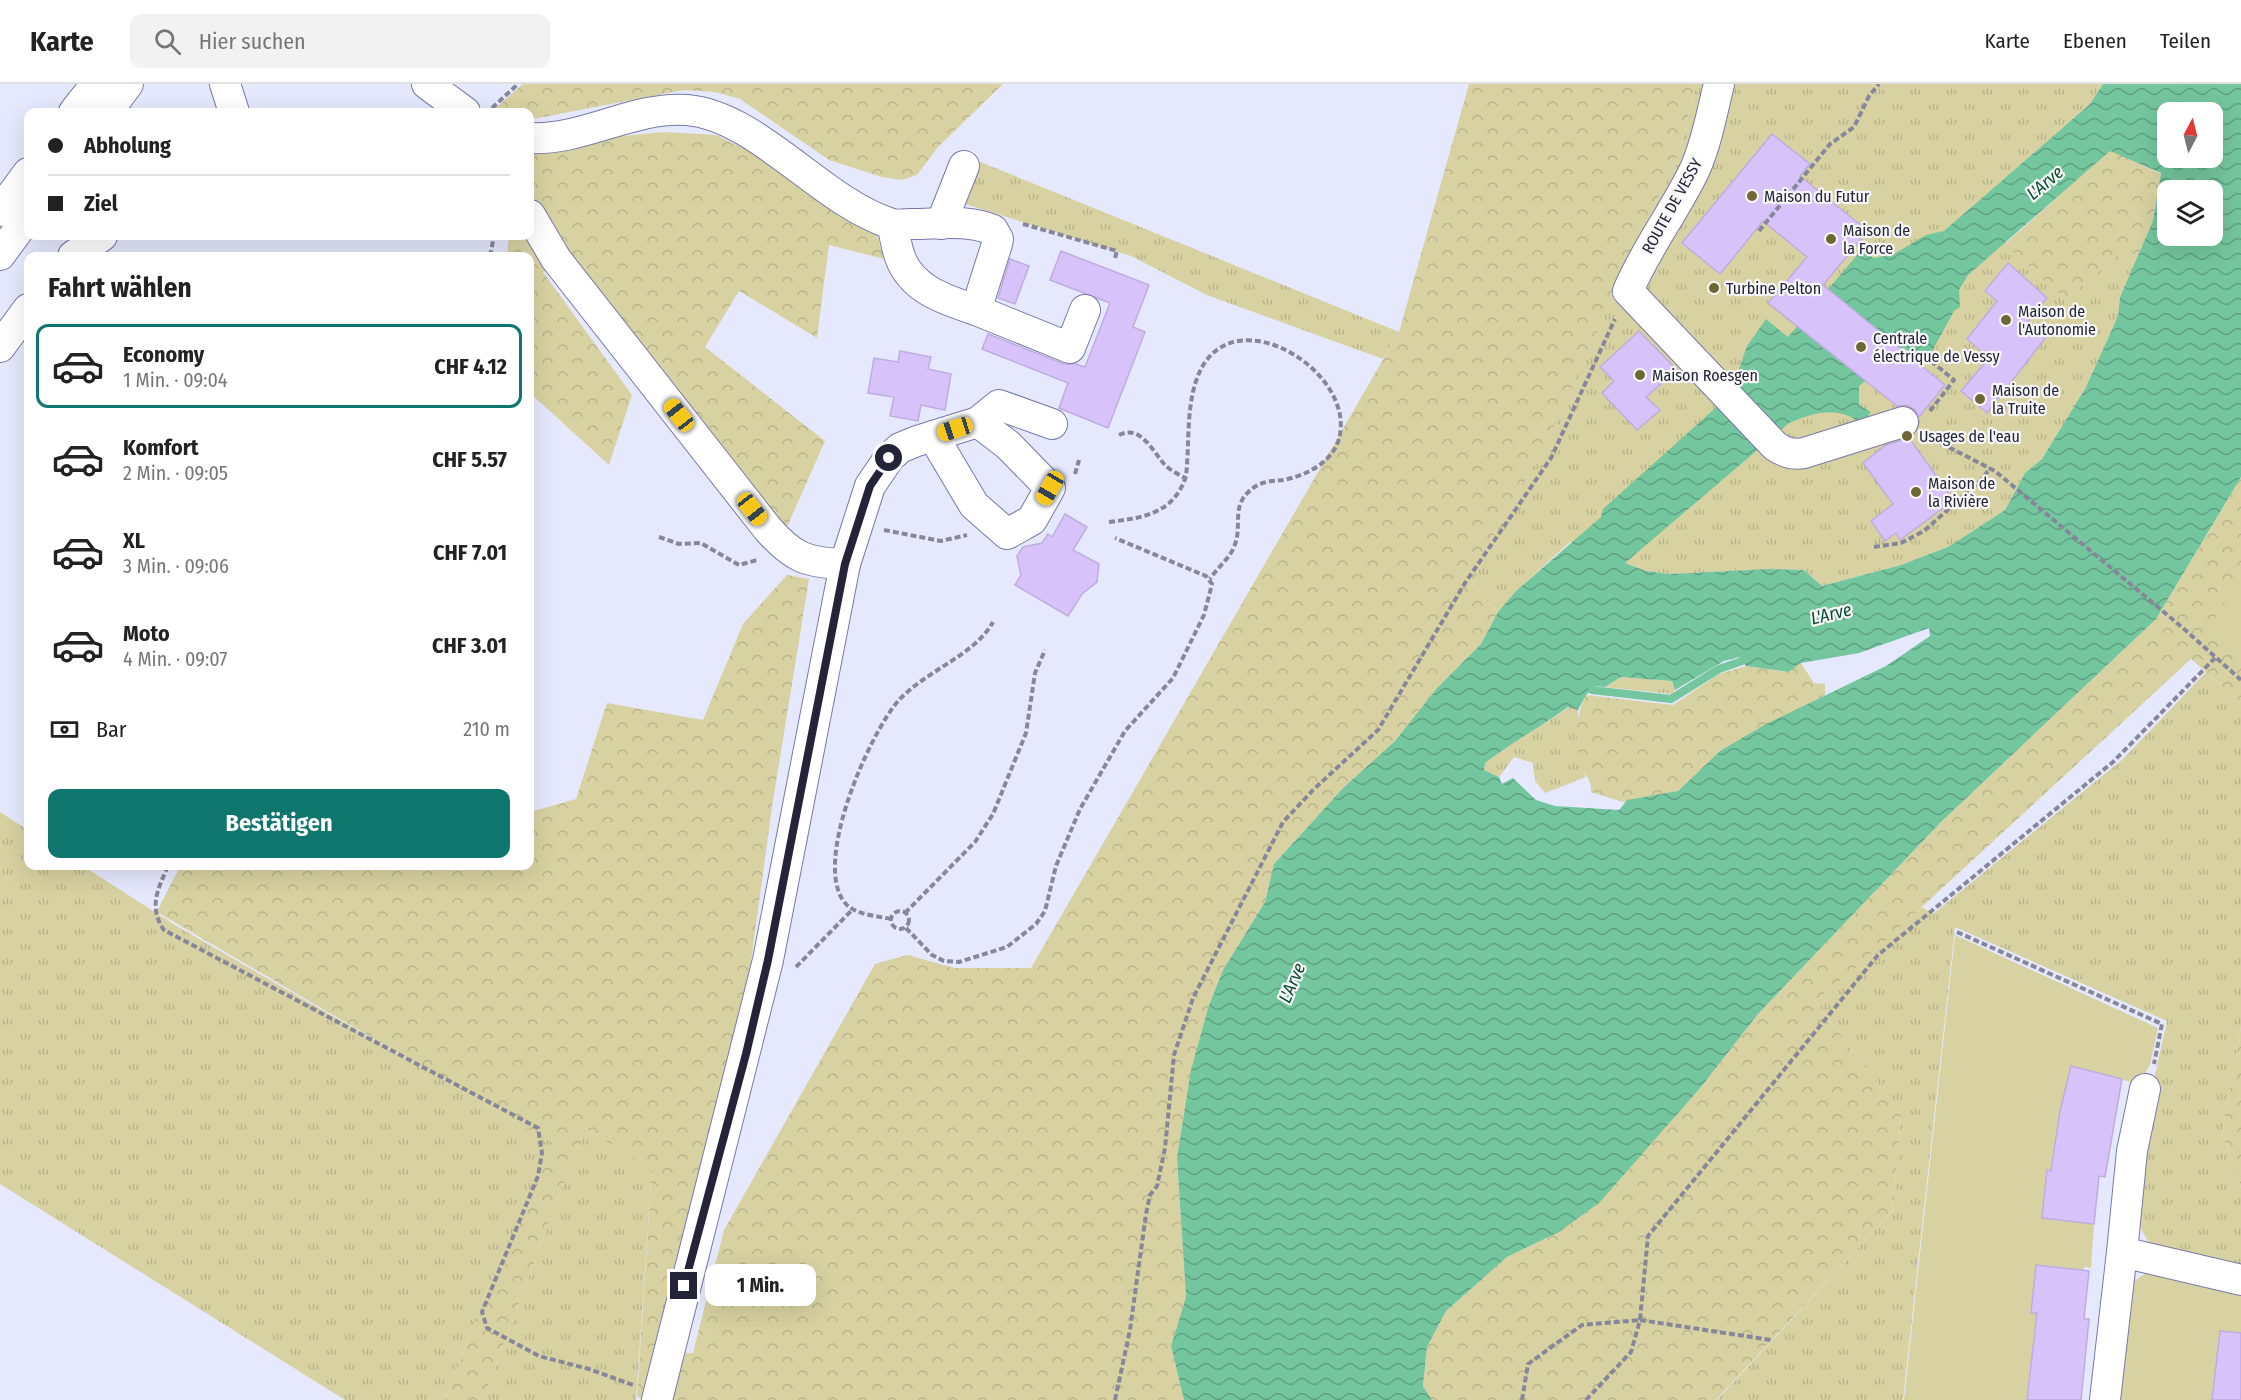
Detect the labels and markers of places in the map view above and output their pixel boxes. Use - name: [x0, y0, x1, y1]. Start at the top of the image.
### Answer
- place label: Maison du Futur: [1764, 187, 1870, 206]
- marker: Maison du Futur: [1745, 189, 1759, 203]
- place label: Maison de la Force: [1843, 221, 1910, 258]
- marker: Maison de la Force: [1824, 232, 1838, 246]
- place label: Turbine Pelton: [1726, 279, 1821, 298]
- marker: Turbine Pelton: [1707, 281, 1721, 295]
- place label: Maison de l'Autonomie: [2018, 302, 2096, 339]
- marker: Maison de l'Autonomie: [1999, 313, 2013, 327]
- place label: Centrale électrique de Vessy: [1873, 329, 2000, 366]
- marker: Centrale électrique de Vessy: [1854, 340, 1868, 354]
- place label: Maison Roesgen: [1652, 366, 1758, 385]
- marker: Maison Roesgen: [1633, 368, 1647, 382]
- place label: Maison de la Truite: [1992, 381, 2059, 418]
- marker: Maison de la Truite: [1973, 392, 1987, 406]
- place label: Usages de l'eau: [1919, 427, 2020, 446]
- marker: Usages de l'eau: [1900, 429, 1914, 443]
- place label: Maison de la Rivière: [1928, 474, 1995, 511]
- marker: Maison de la Rivière: [1909, 485, 1923, 499]

